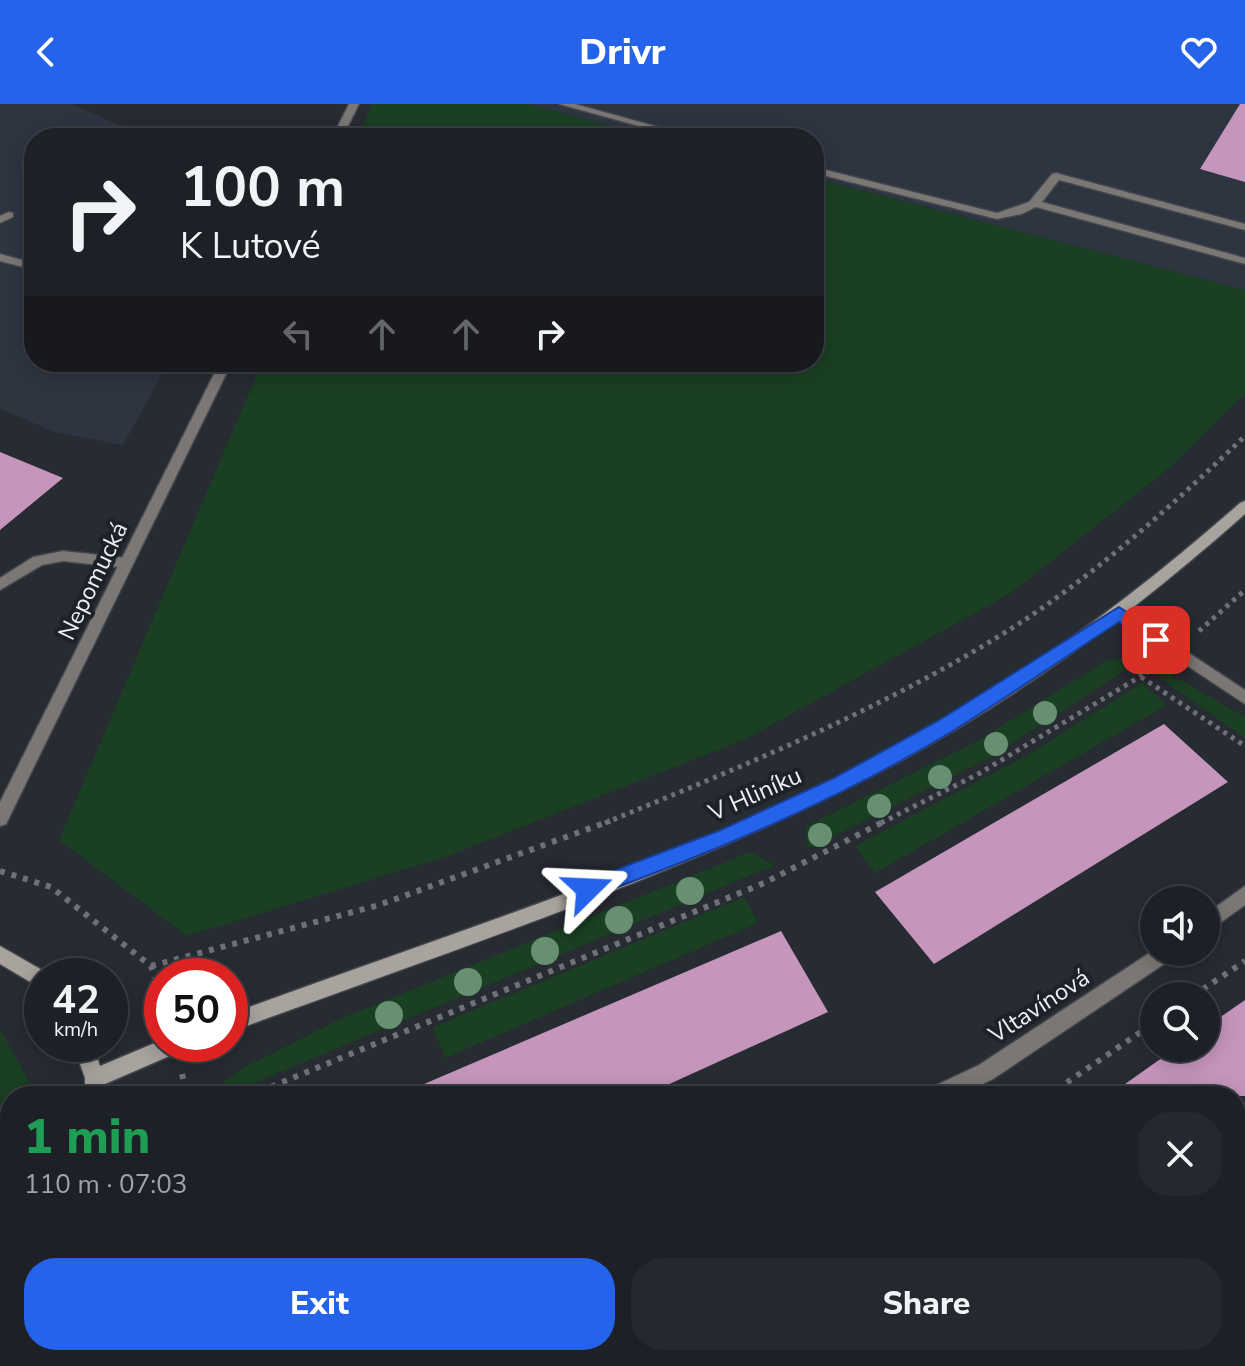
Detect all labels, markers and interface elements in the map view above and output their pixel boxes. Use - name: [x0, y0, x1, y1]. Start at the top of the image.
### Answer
- text: Drivr: [579, 28, 666, 77]
- icon: back: [24, 30, 68, 74]
- icon: heart: [1177, 30, 1221, 74]
- text: 100 m: [180, 149, 345, 226]
- icon: right: [48, 160, 152, 264]
- text: K Lutové: [180, 222, 321, 271]
- icon: left: [276, 312, 320, 356]
- icon: ahead: [360, 312, 404, 356]
- icon: ahead: [444, 312, 488, 356]
- icon: right: [528, 312, 572, 356]
- street label: Nepomucká: [51, 517, 135, 645]
- pin: [1122, 606, 1190, 674]
- icon: arrive: [1134, 618, 1178, 662]
- street label: V Hliníku: [703, 759, 807, 829]
- position arrow: [546, 847, 630, 931]
- map controls: [1140, 886, 1220, 1062]
- button: sound: [1140, 886, 1220, 966]
- speed limit sign: 50: [144, 958, 248, 1062]
- street label: Vltavínová: [982, 962, 1096, 1051]
- text: 42: [52, 973, 100, 1027]
- button: search: [1140, 982, 1220, 1062]
- text: km/h: [54, 1016, 98, 1043]
- text: 1 min: [24, 1104, 150, 1170]
- button: close: [1138, 1112, 1222, 1196]
- text: 110 m · 07:03: [24, 1167, 187, 1202]
- button: Exit: [24, 1258, 615, 1350]
- button: Share: [631, 1258, 1222, 1350]

